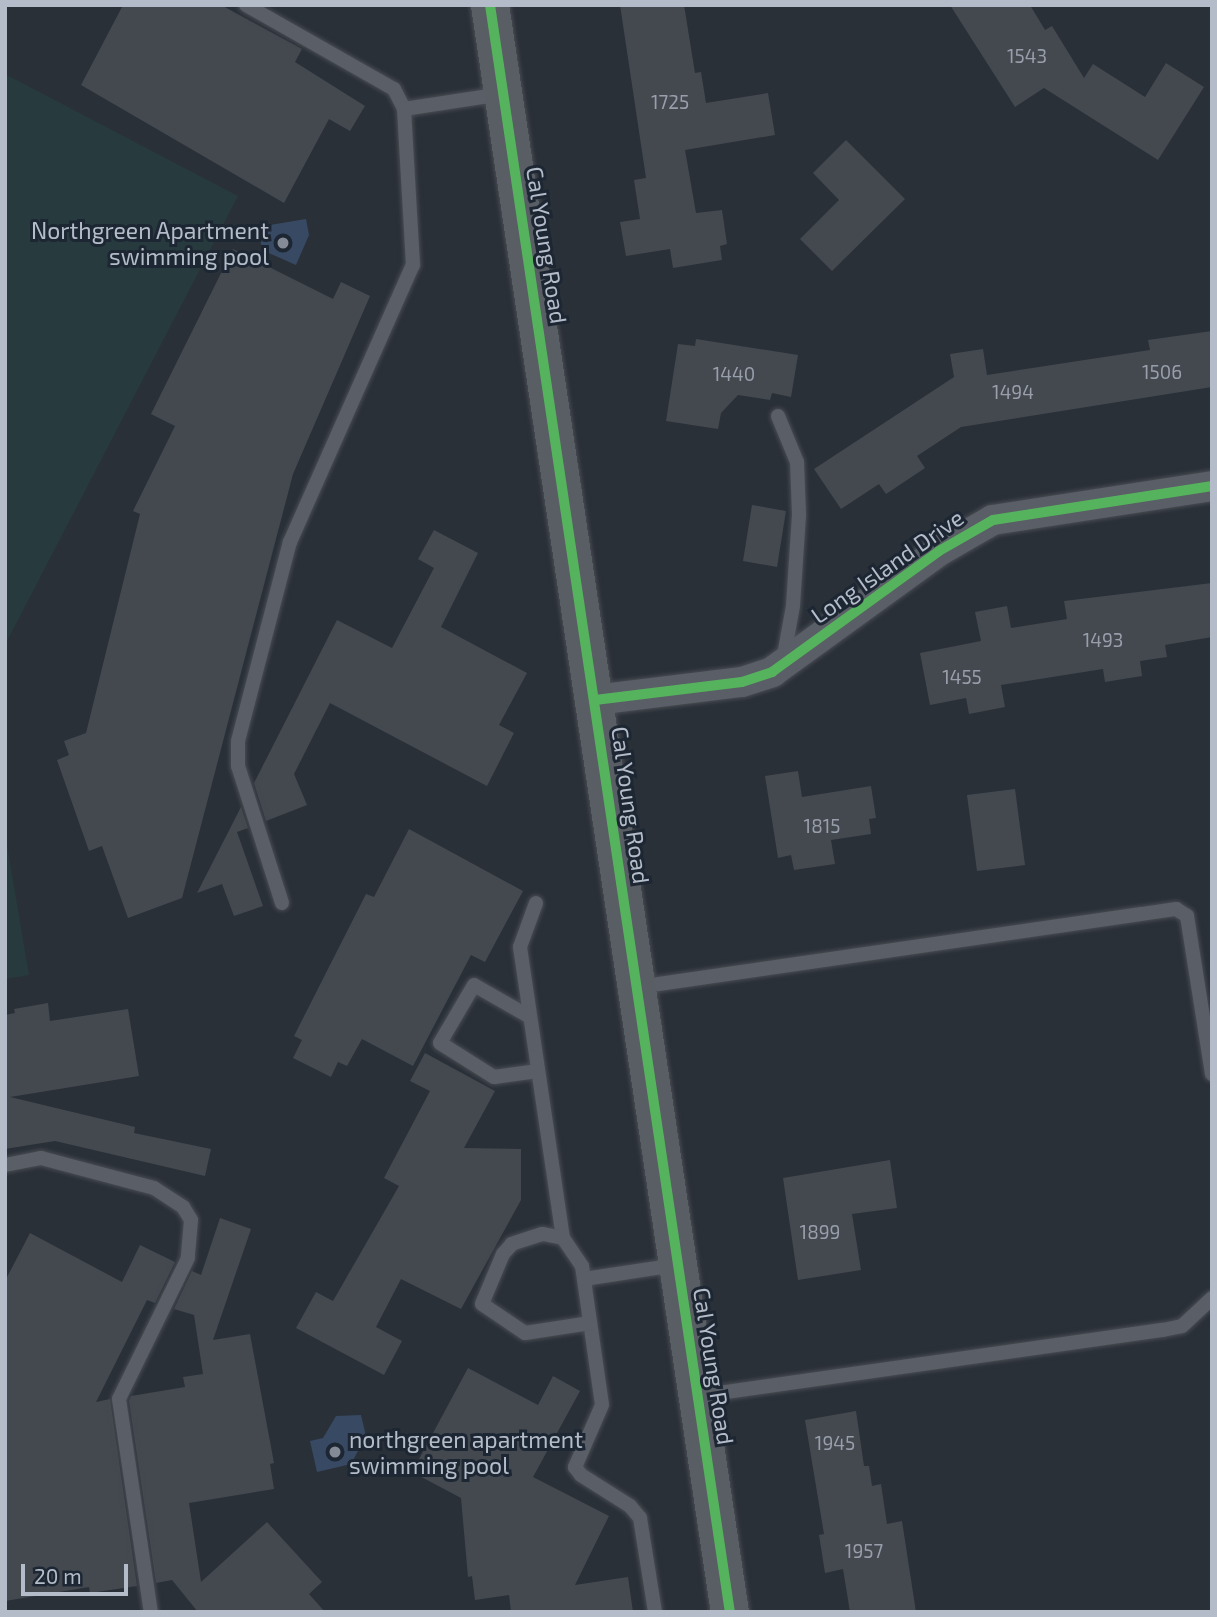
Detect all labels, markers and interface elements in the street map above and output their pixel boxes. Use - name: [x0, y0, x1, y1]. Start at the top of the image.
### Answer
- house number: 1543: [1007, 45, 1047, 67]
- house number: 1725: [651, 91, 689, 113]
- street label: Cal Young Road: [521, 164, 573, 326]
- place label: Northgreen Apartment swimming pool: [31, 216, 269, 270]
- marker: Northgreen Apartment swimming pool: [275, 235, 291, 251]
- house number: 1506: [1142, 361, 1182, 383]
- house number: 1440: [713, 363, 755, 385]
- house number: 1494: [992, 381, 1034, 403]
- street label: Long Island Drive: [806, 503, 968, 629]
- house number: 1493: [1083, 629, 1123, 651]
- house number: 1455: [942, 666, 982, 688]
- street label: Cal Young Road: [606, 724, 656, 886]
- house number: 1815: [804, 815, 840, 837]
- house number: 1899: [800, 1221, 840, 1243]
- street label: Cal Young Road: [688, 1285, 740, 1447]
- place label: northgreen apartment swimming pool: [349, 1425, 583, 1479]
- house number: 1945: [815, 1432, 855, 1454]
- marker: northgreen apartment swimming pool: [327, 1444, 343, 1460]
- house number: 1957: [845, 1540, 883, 1562]
- scale bar: [24, 1550, 131, 1594]
- text: 20 m: [34, 1563, 82, 1588]

